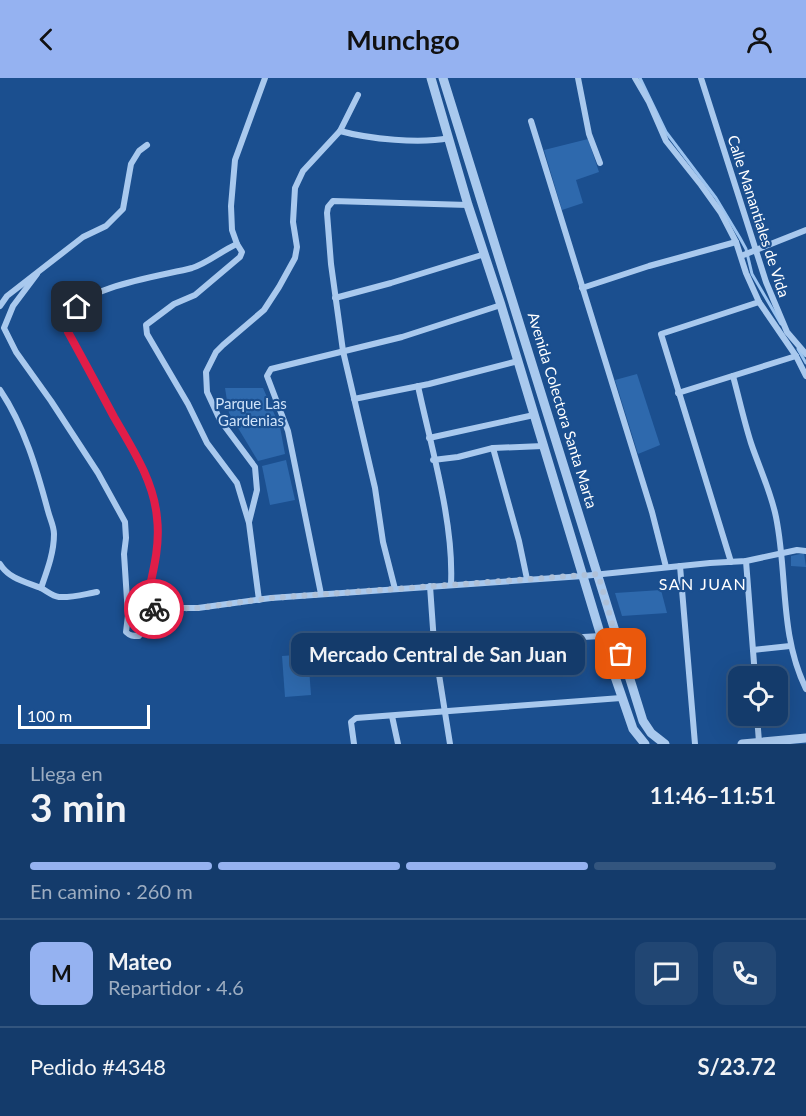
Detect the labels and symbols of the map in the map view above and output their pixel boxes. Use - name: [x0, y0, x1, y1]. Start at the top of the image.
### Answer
- street label: Calle Manantiales de Vida: [724, 133, 794, 299]
- pin: [51, 281, 102, 332]
- street label: Avenida Colectora Santa Marta: [525, 310, 601, 510]
- park label: Parque Las Gardenias: [215, 394, 287, 429]
- district label: SAN JUAN: [659, 574, 747, 593]
- courier: [124, 579, 184, 639]
- pin: [595, 628, 646, 679]
- callout: Mercado Central de San Juan: [291, 633, 585, 675]
- scale bar: [18, 702, 150, 730]

